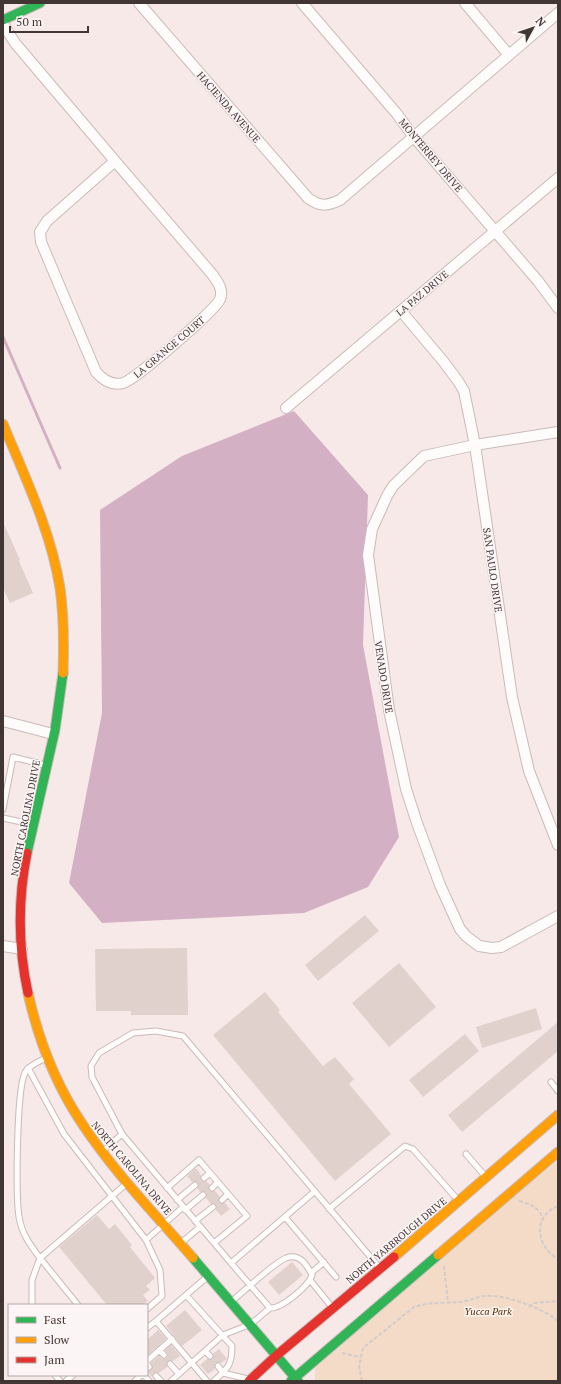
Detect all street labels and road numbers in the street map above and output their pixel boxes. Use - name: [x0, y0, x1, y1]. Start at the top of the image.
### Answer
- street label: HACIENDA AVENUE: [194, 69, 263, 146]
- street label: MONTERREY DRIVE: [396, 116, 465, 195]
- street label: LA PAZ DRIVE: [393, 268, 451, 319]
- street label: LA GRANGE COURT: [131, 314, 208, 381]
- street label: SAN PAULO DRIVE: [480, 527, 505, 613]
- street label: VENADO DRIVE: [371, 640, 396, 714]
- street label: NORTH CAROLINA DRIVE: [8, 759, 43, 877]
- street label: NORTH CAROLINA DRIVE: [89, 1119, 175, 1218]
- street label: NORTH YARBROUGH DRIVE: [343, 1194, 450, 1286]

